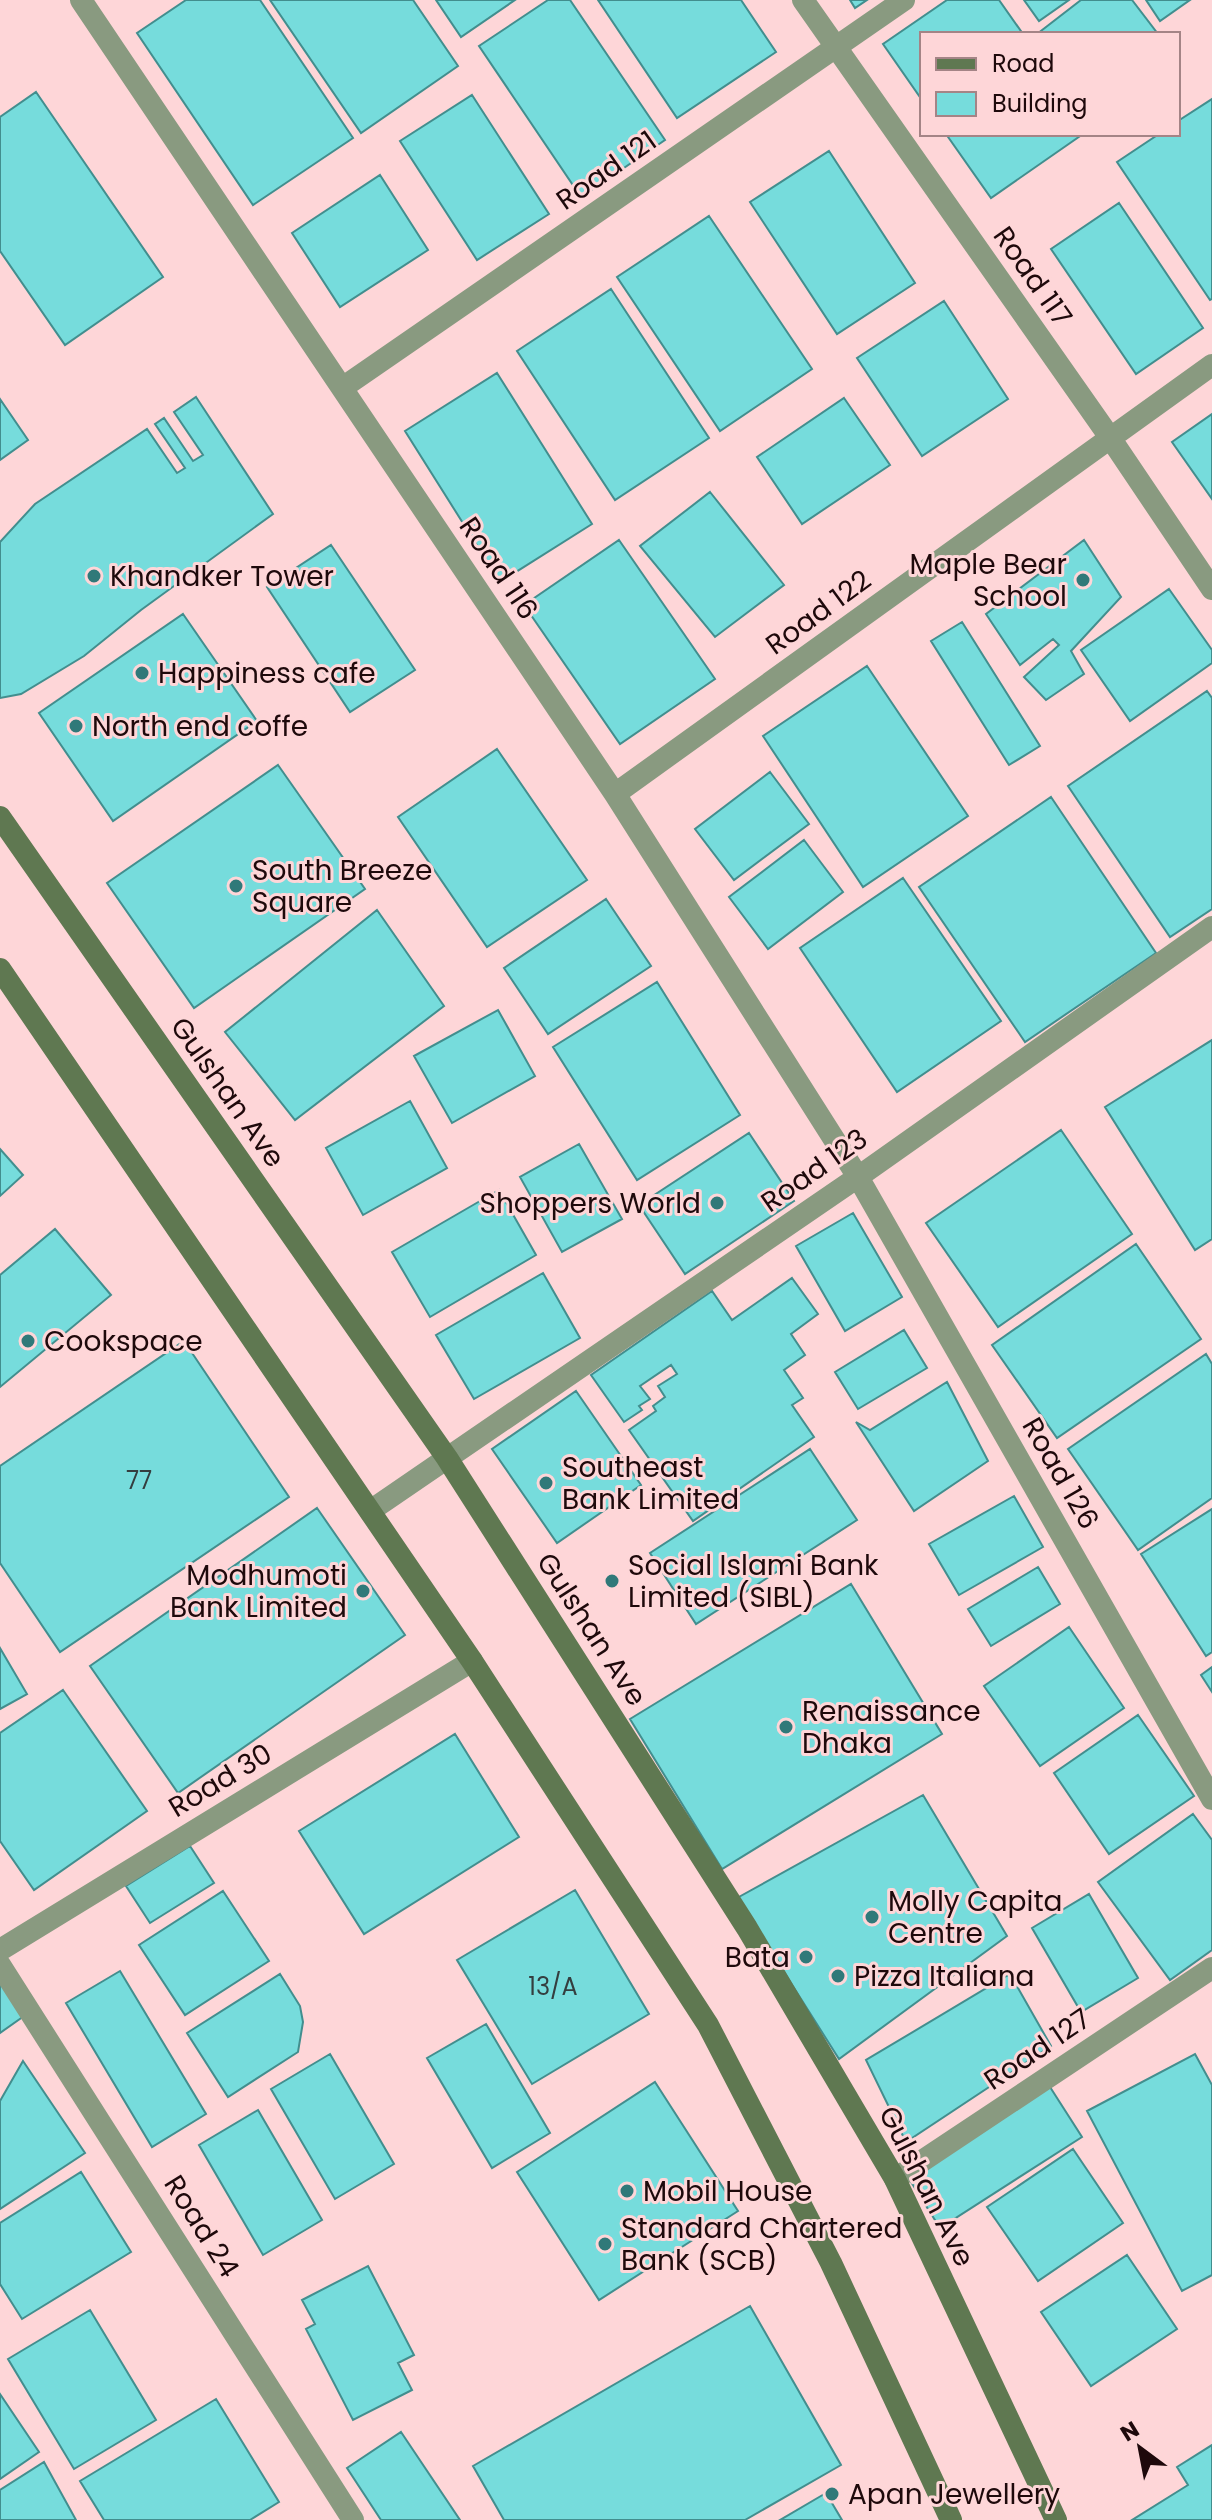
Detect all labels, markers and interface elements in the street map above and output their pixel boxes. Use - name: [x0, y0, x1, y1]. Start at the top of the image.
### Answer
- legend: [920, 32, 1180, 136]
- text: Road: [992, 47, 1054, 80]
- text: Building: [992, 87, 1088, 120]
- street label: Road 121: [548, 122, 664, 219]
- street label: Road 117: [984, 219, 1081, 334]
- street label: Road 116: [450, 509, 547, 627]
- place label: Maple Bear School: [909, 545, 1067, 616]
- place label: Khandker Tower: [110, 557, 334, 596]
- street label: Road 122: [758, 561, 879, 664]
- marker: Khandker Tower: [85, 567, 103, 585]
- marker: Maple Bear School: [1074, 571, 1092, 589]
- place label: Happiness cafe: [158, 654, 376, 693]
- marker: Happiness cafe: [133, 664, 151, 682]
- place label: North end coffe: [92, 707, 308, 746]
- marker: North end coffe: [67, 717, 85, 735]
- place label: South Breeze Square: [252, 851, 432, 922]
- marker: South Breeze Square: [227, 877, 245, 895]
- street label: Gulshan Ave: [161, 1009, 294, 1175]
- street label: Road 123: [753, 1119, 875, 1221]
- place label: Shoppers World: [479, 1184, 701, 1223]
- marker: Shoppers World: [708, 1194, 726, 1212]
- place label: Cookspace: [44, 1322, 203, 1361]
- marker: Cookspace: [19, 1332, 37, 1350]
- street label: Road 126: [1013, 1410, 1108, 1536]
- place label: Southeast Bank Limited: [562, 1448, 739, 1519]
- house number: 77: [126, 1464, 152, 1497]
- marker: Southeast Bank Limited: [537, 1474, 555, 1492]
- street label: Gulshan Ave: [527, 1545, 656, 1713]
- place label: Social Islami Bank Limited (SIBL): [628, 1546, 879, 1617]
- place label: Modhumoti Bank Limited: [170, 1556, 347, 1627]
- marker: Social Islami Bank Limited (SIBL): [603, 1572, 621, 1590]
- marker: Modhumoti Bank Limited: [354, 1582, 372, 1600]
- place label: Renaissance Dhaka: [802, 1692, 981, 1763]
- marker: Renaissance Dhaka: [777, 1718, 795, 1736]
- street label: Road 30: [161, 1734, 279, 1827]
- place label: Molly Capita Centre: [888, 1882, 1063, 1953]
- marker: Molly Capita Centre: [863, 1908, 881, 1926]
- place label: Bata: [725, 1938, 790, 1977]
- marker: Bata: [797, 1948, 815, 1966]
- place label: Pizza Italiana: [854, 1957, 1035, 1996]
- marker: Pizza Italiana: [829, 1967, 847, 1985]
- house number: 13/A: [528, 1970, 578, 2003]
- street label: Road 127: [976, 2000, 1098, 2099]
- street label: Gulshan Ave: [869, 2099, 984, 2273]
- street label: Road 24: [155, 2168, 248, 2285]
- place label: Mobil House: [643, 2172, 812, 2211]
- marker: Mobil House: [618, 2182, 636, 2200]
- place label: Standard Chartered Bank (SCB): [621, 2209, 902, 2280]
- marker: Standard Chartered Bank (SCB): [596, 2235, 614, 2253]
- north arrow: [1100, 2408, 1180, 2488]
- text: N: [1114, 2414, 1145, 2449]
- place label: Apan Jewellery: [848, 2475, 1060, 2514]
- marker: Apan Jewellery: [823, 2485, 841, 2503]

